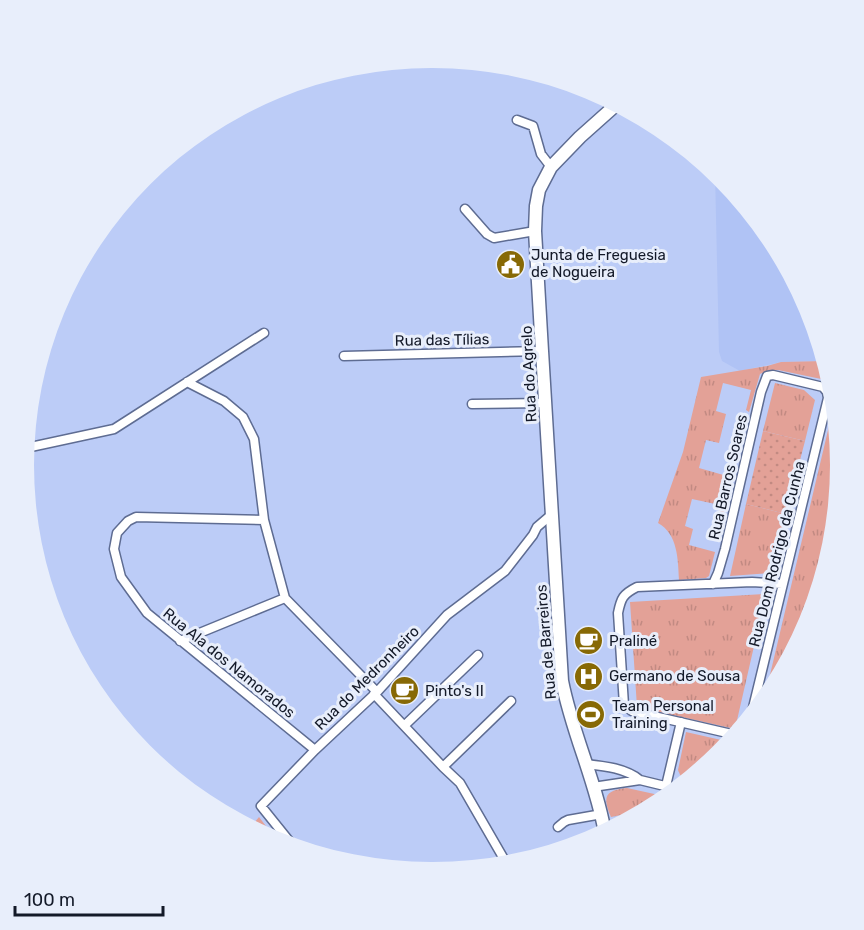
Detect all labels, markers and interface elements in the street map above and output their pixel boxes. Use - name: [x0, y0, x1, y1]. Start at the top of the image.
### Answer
- place label: Junta de Freguesia de Nogueira: [531, 246, 666, 281]
- public building icon: Junta de Freguesia de Nogueira: [494, 248, 526, 280]
- street label: Rua do Agrelo: [517, 325, 541, 423]
- street label: Rua das Tílias: [395, 330, 490, 350]
- street label: Rua Barros Soares: [705, 412, 751, 541]
- street label: Rua Dom Rodrigo da Cunha: [745, 459, 809, 649]
- street label: Rua de Barreiros: [532, 583, 560, 700]
- street label: Rua Ala dos Namorados: [159, 604, 299, 722]
- street label: Rua do Medronheiro: [311, 622, 423, 734]
- cafe icon: Praliné: [572, 625, 604, 657]
- place label: Praliné: [609, 632, 657, 650]
- hospital icon: Germano de Sousa: [572, 660, 604, 692]
- place label: Germano de Sousa: [609, 667, 740, 685]
- cafe icon: Pinto's II: [388, 675, 420, 707]
- place label: Pinto's II: [425, 682, 484, 700]
- place label: Team Personal Training: [612, 697, 714, 732]
- sports icon: Team Personal Training: [575, 699, 607, 731]
- scale bar: [15, 879, 164, 917]
- text: 100 m: [24, 889, 75, 911]

